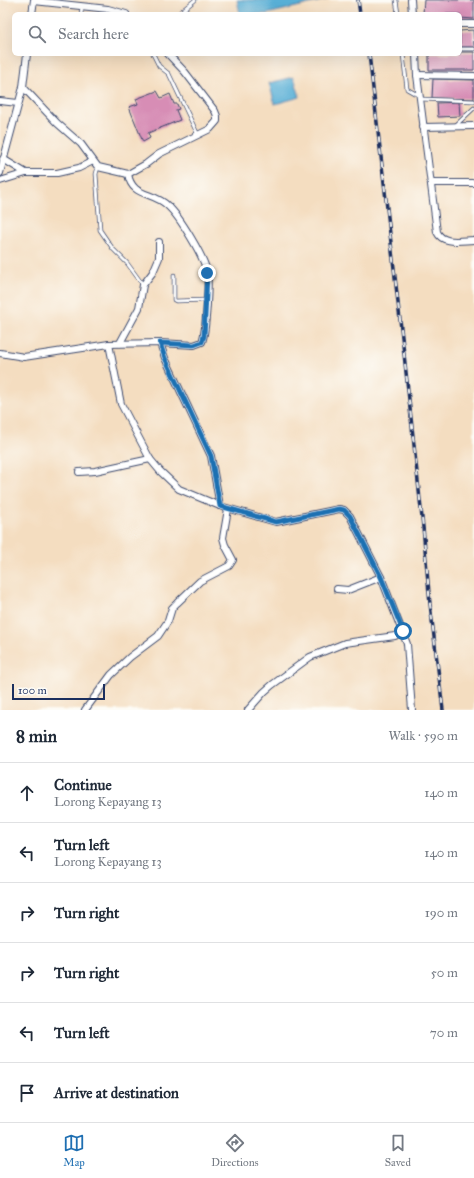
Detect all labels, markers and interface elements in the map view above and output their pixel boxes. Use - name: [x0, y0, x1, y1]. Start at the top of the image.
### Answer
- search box: [12, 12, 462, 56]
- icon: search: [26, 23, 48, 45]
- text: Search here: [58, 25, 129, 43]
- route end: [198, 264, 216, 282]
- route start: [394, 622, 412, 640]
- scale bar: [12, 682, 105, 701]
- text: 100 m: [18, 684, 47, 697]
- text: 8 min: [16, 726, 57, 747]
- text: Walk · 590 m: [388, 728, 458, 744]
- text: Continue: [54, 776, 112, 794]
- icon: ahead: [16, 782, 38, 804]
- text: 140 m: [424, 785, 458, 801]
- text: Lorong Kepayang 13: [54, 794, 162, 810]
- text: Turn left: [54, 836, 110, 854]
- icon: left: [16, 842, 38, 864]
- text: 140 m: [424, 845, 458, 861]
- text: Lorong Kepayang 13: [54, 854, 162, 870]
- icon: right: [16, 902, 38, 924]
- text: Turn right: [54, 904, 119, 922]
- text: 190 m: [425, 905, 458, 921]
- icon: right: [16, 962, 38, 984]
- text: Turn right: [54, 964, 119, 982]
- text: 50 m: [431, 965, 458, 981]
- icon: left: [16, 1022, 38, 1044]
- text: Turn left: [54, 1024, 110, 1042]
- text: 70 m: [430, 1025, 458, 1041]
- icon: arrive: [16, 1082, 38, 1104]
- text: Arrive at destination: [54, 1084, 179, 1102]
- tab: Map: [63, 1132, 85, 1169]
- tab: Directions: [211, 1132, 259, 1169]
- tab: Saved: [385, 1132, 411, 1169]

